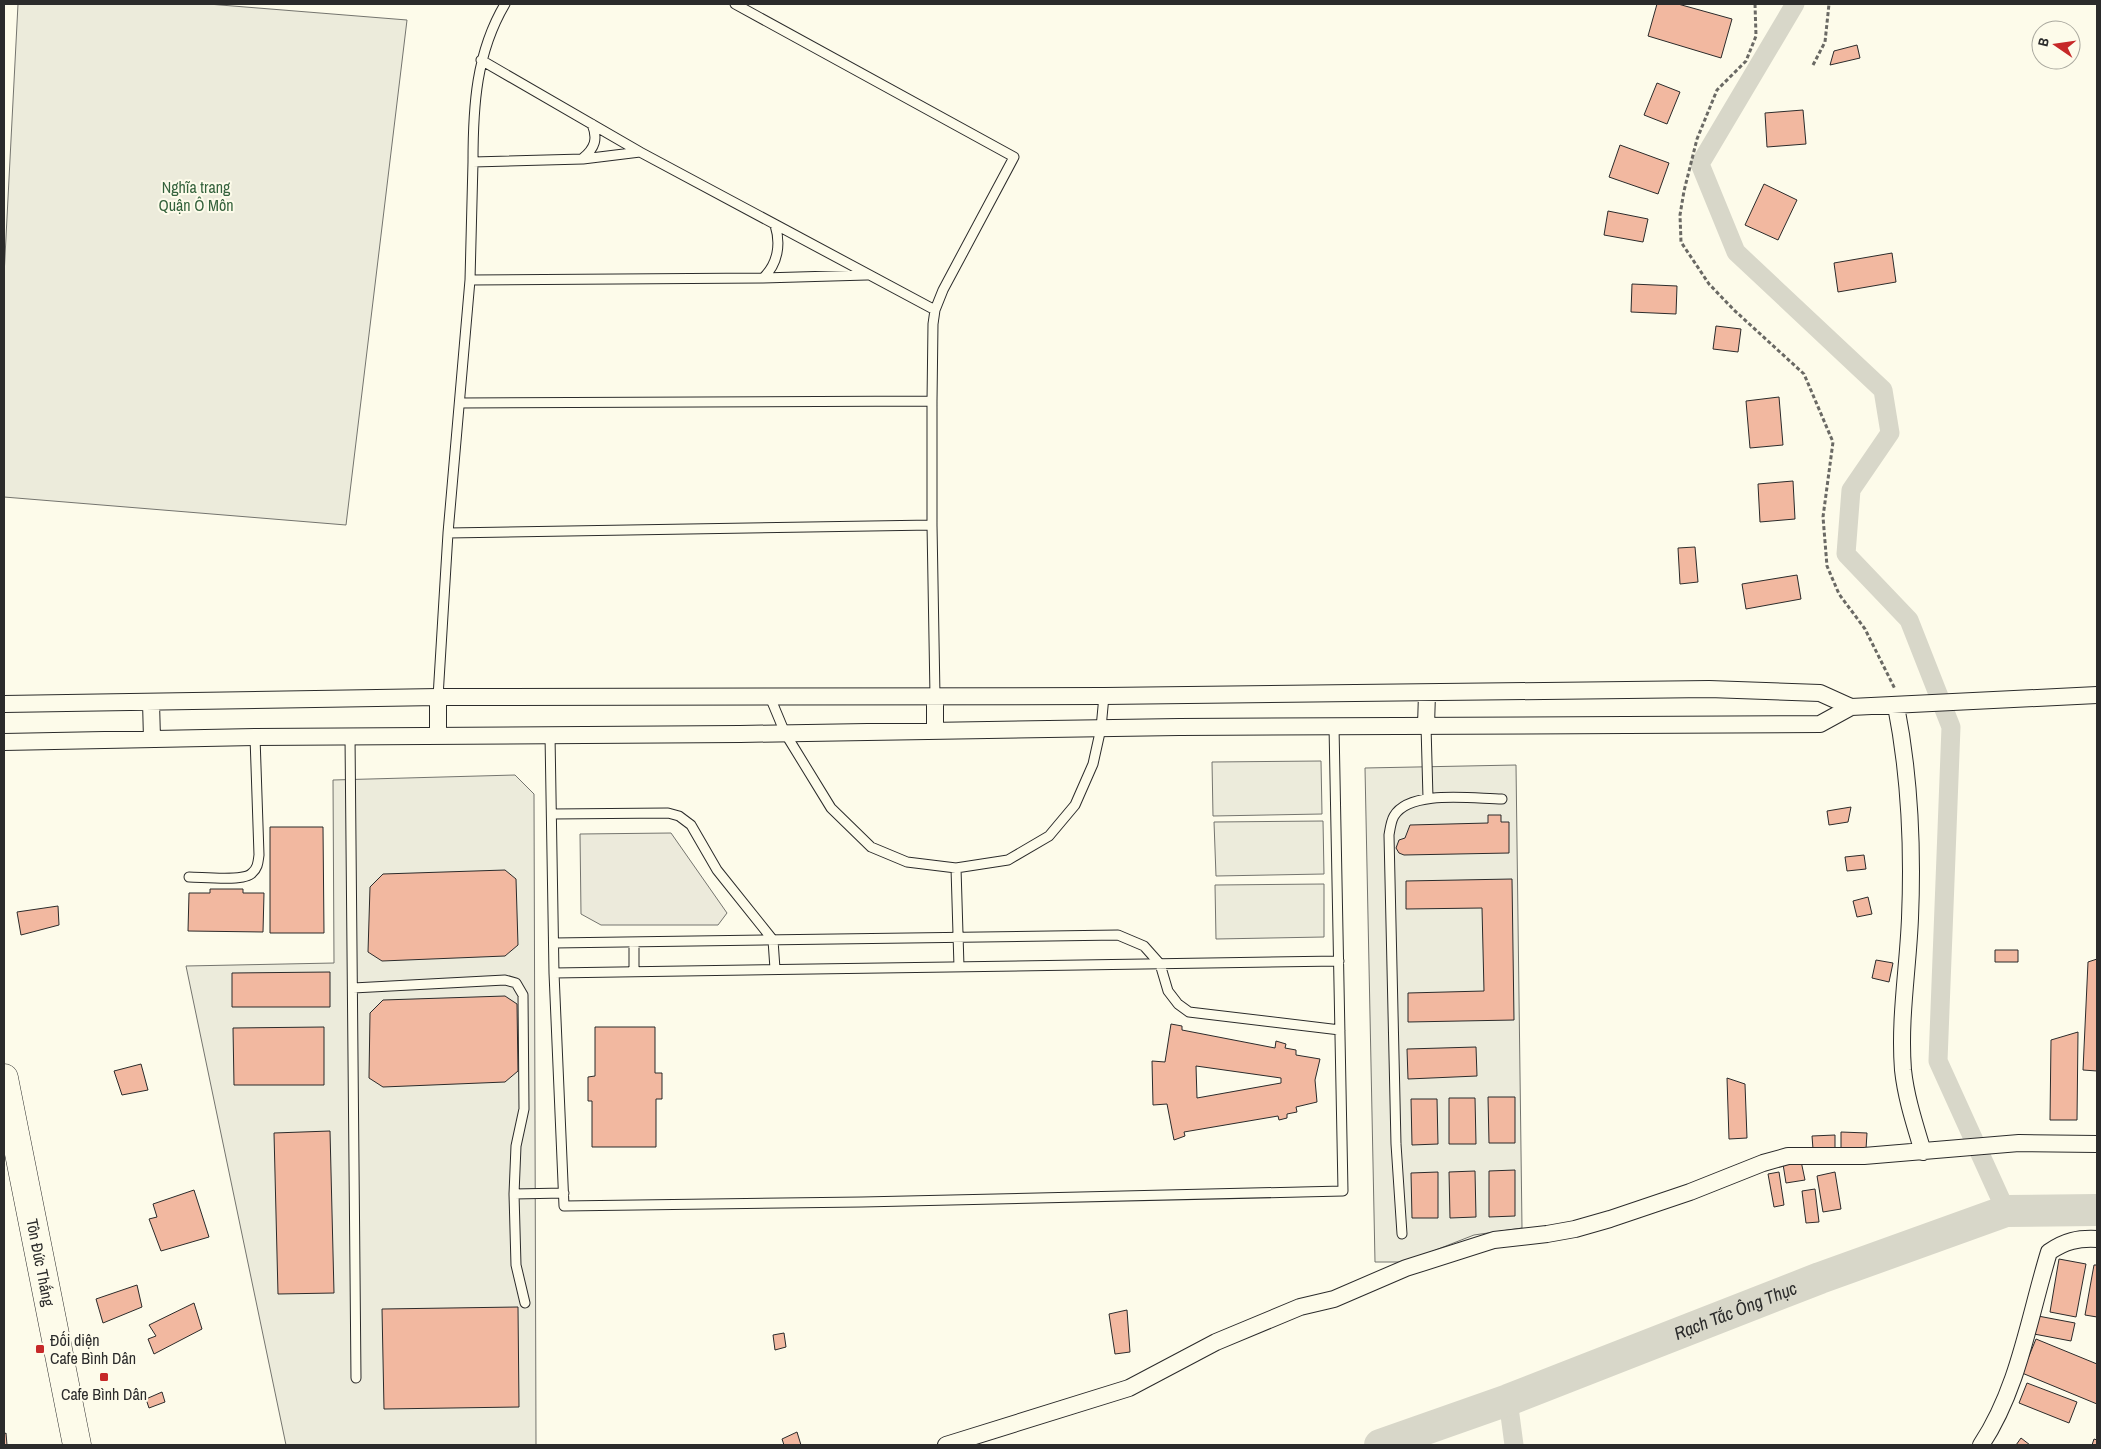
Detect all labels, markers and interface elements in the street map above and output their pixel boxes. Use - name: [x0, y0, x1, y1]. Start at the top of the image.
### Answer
- north arrow: [2031, 20, 2081, 70]
- text: B: [2034, 36, 2053, 48]
- park label: Nghĩa trang Quận Ô Môn: [158, 176, 234, 216]
- street label: Tôn Đức Thắng: [21, 1217, 60, 1309]
- water label: Rạch Tắc Ông Thục: [1670, 1275, 1801, 1346]
- place label: Đối diện Cafe Bình Dân: [50, 1329, 136, 1369]
- marker: Đối diện Cafe Bình Dân: [34, 1343, 46, 1355]
- marker: Cafe Bình Dân: [98, 1371, 110, 1383]
- place label: Cafe Bình Dân: [61, 1383, 147, 1405]

